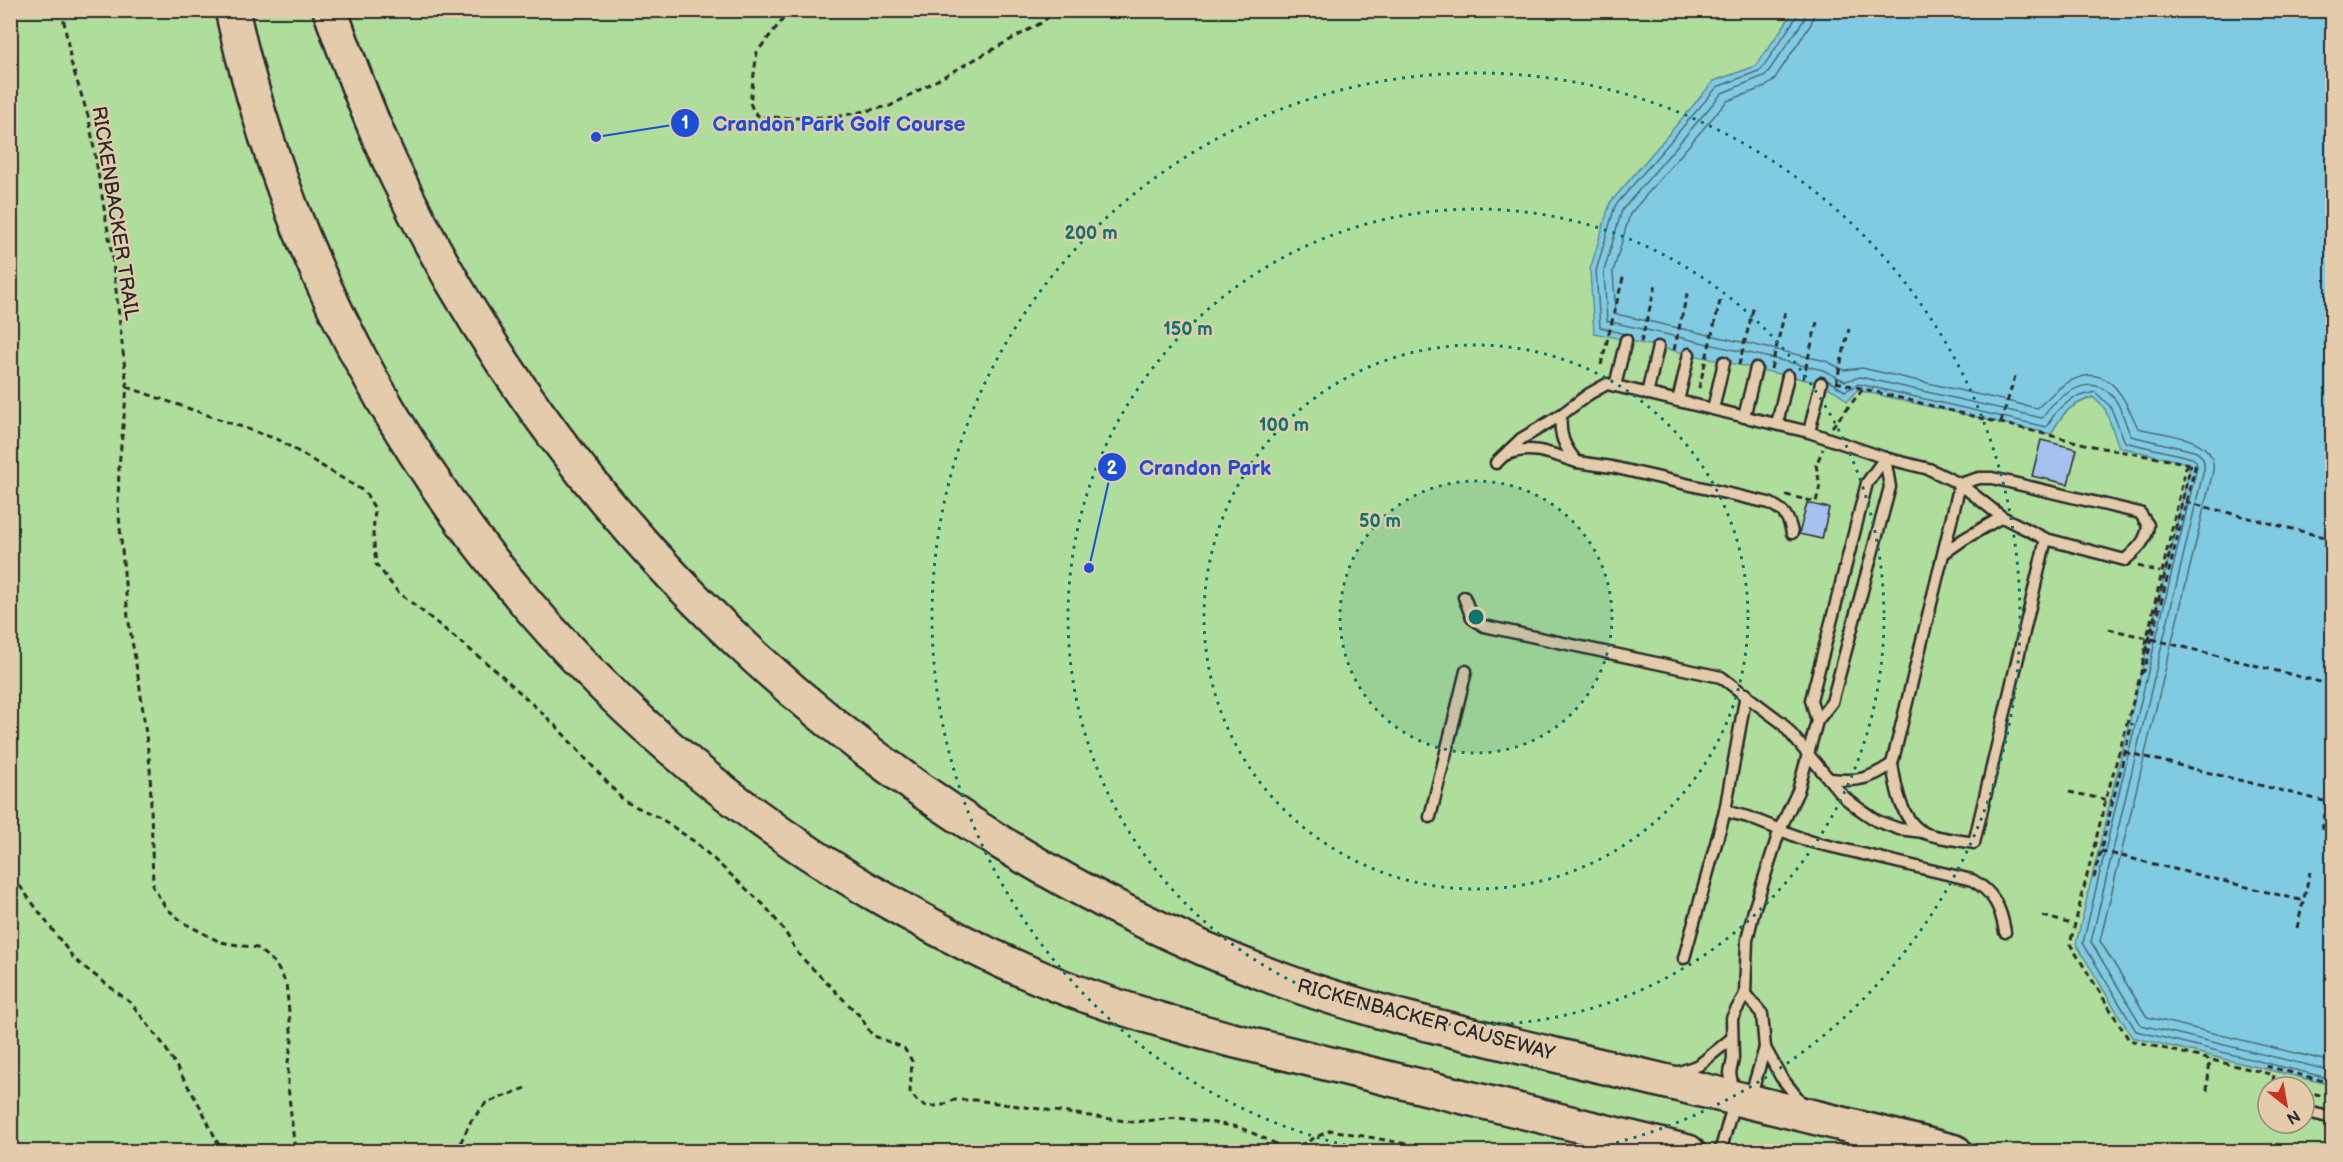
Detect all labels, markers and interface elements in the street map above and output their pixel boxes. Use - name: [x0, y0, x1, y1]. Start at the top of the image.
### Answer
- street label: RICKENBACKER TRAIL: [86, 104, 144, 322]
- callout: Crandon Park Golf Course: [670, 104, 977, 143]
- text: Crandon Park Golf Course: [712, 112, 966, 137]
- text: 1: [681, 113, 689, 134]
- text: 200 m: [1064, 223, 1118, 244]
- text: 150 m: [1163, 319, 1213, 340]
- text: 100 m: [1259, 415, 1309, 436]
- callout: Crandon Park: [1097, 448, 1283, 487]
- text: Crandon Park: [1139, 456, 1271, 481]
- text: 2: [1107, 458, 1118, 479]
- text: 50 m: [1359, 511, 1401, 532]
- centre of rings: [1466, 607, 1486, 627]
- street label: RICKENBACKER CAUSEWAY: [1294, 974, 1557, 1066]
- north arrow: [2256, 1075, 2316, 1135]
- text: N: [2283, 1105, 2303, 1128]

